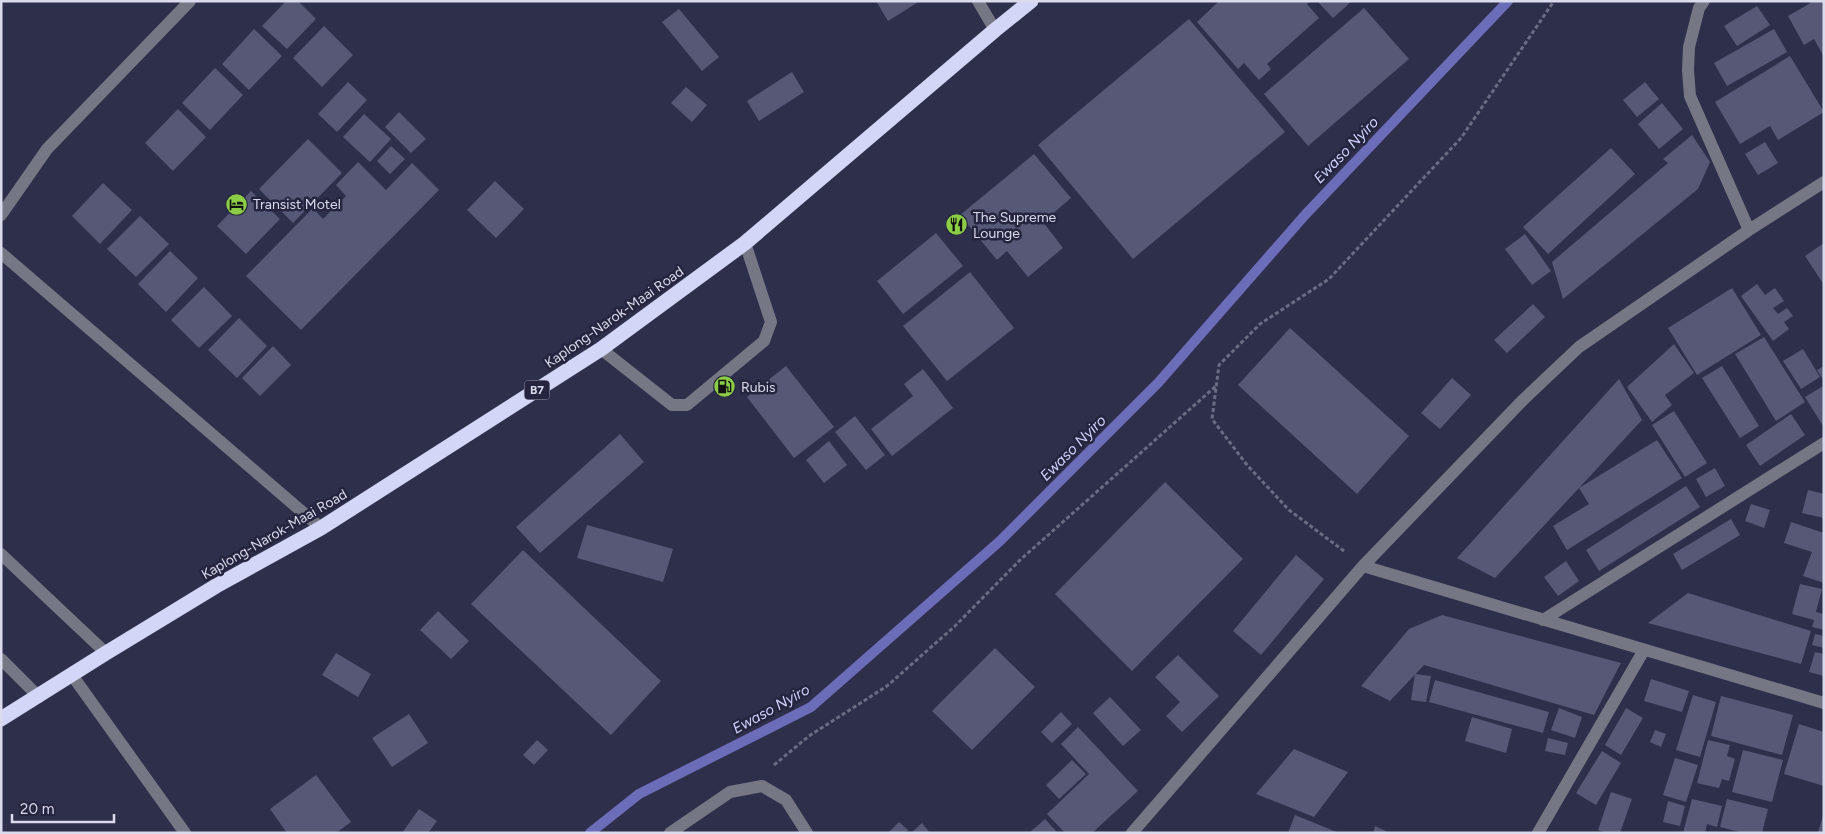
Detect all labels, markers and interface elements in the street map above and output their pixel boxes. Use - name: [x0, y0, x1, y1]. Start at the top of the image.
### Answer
- water label: Ewaso Nyiro: [1310, 113, 1382, 187]
- hotel icon: Transist Motel: [225, 192, 249, 216]
- place label: Transist Motel: [253, 196, 341, 213]
- place label: The Supreme Lounge: [973, 209, 1057, 242]
- restaurant icon: The Supreme Lounge: [945, 213, 969, 237]
- street label: Kaplong-Narok-Maai Road: [542, 263, 687, 372]
- fuel station icon: Rubis: [713, 375, 737, 399]
- place label: Rubis: [741, 379, 776, 396]
- road number: B7: [524, 380, 550, 400]
- water label: Ewaso Nyiro: [1036, 411, 1110, 485]
- street label: Kaplong-Narok-Maai Road: [198, 486, 350, 583]
- water label: Ewaso Nyiro: [729, 680, 813, 738]
- scale bar: [12, 792, 115, 824]
- text: 20 m: [20, 800, 54, 818]

